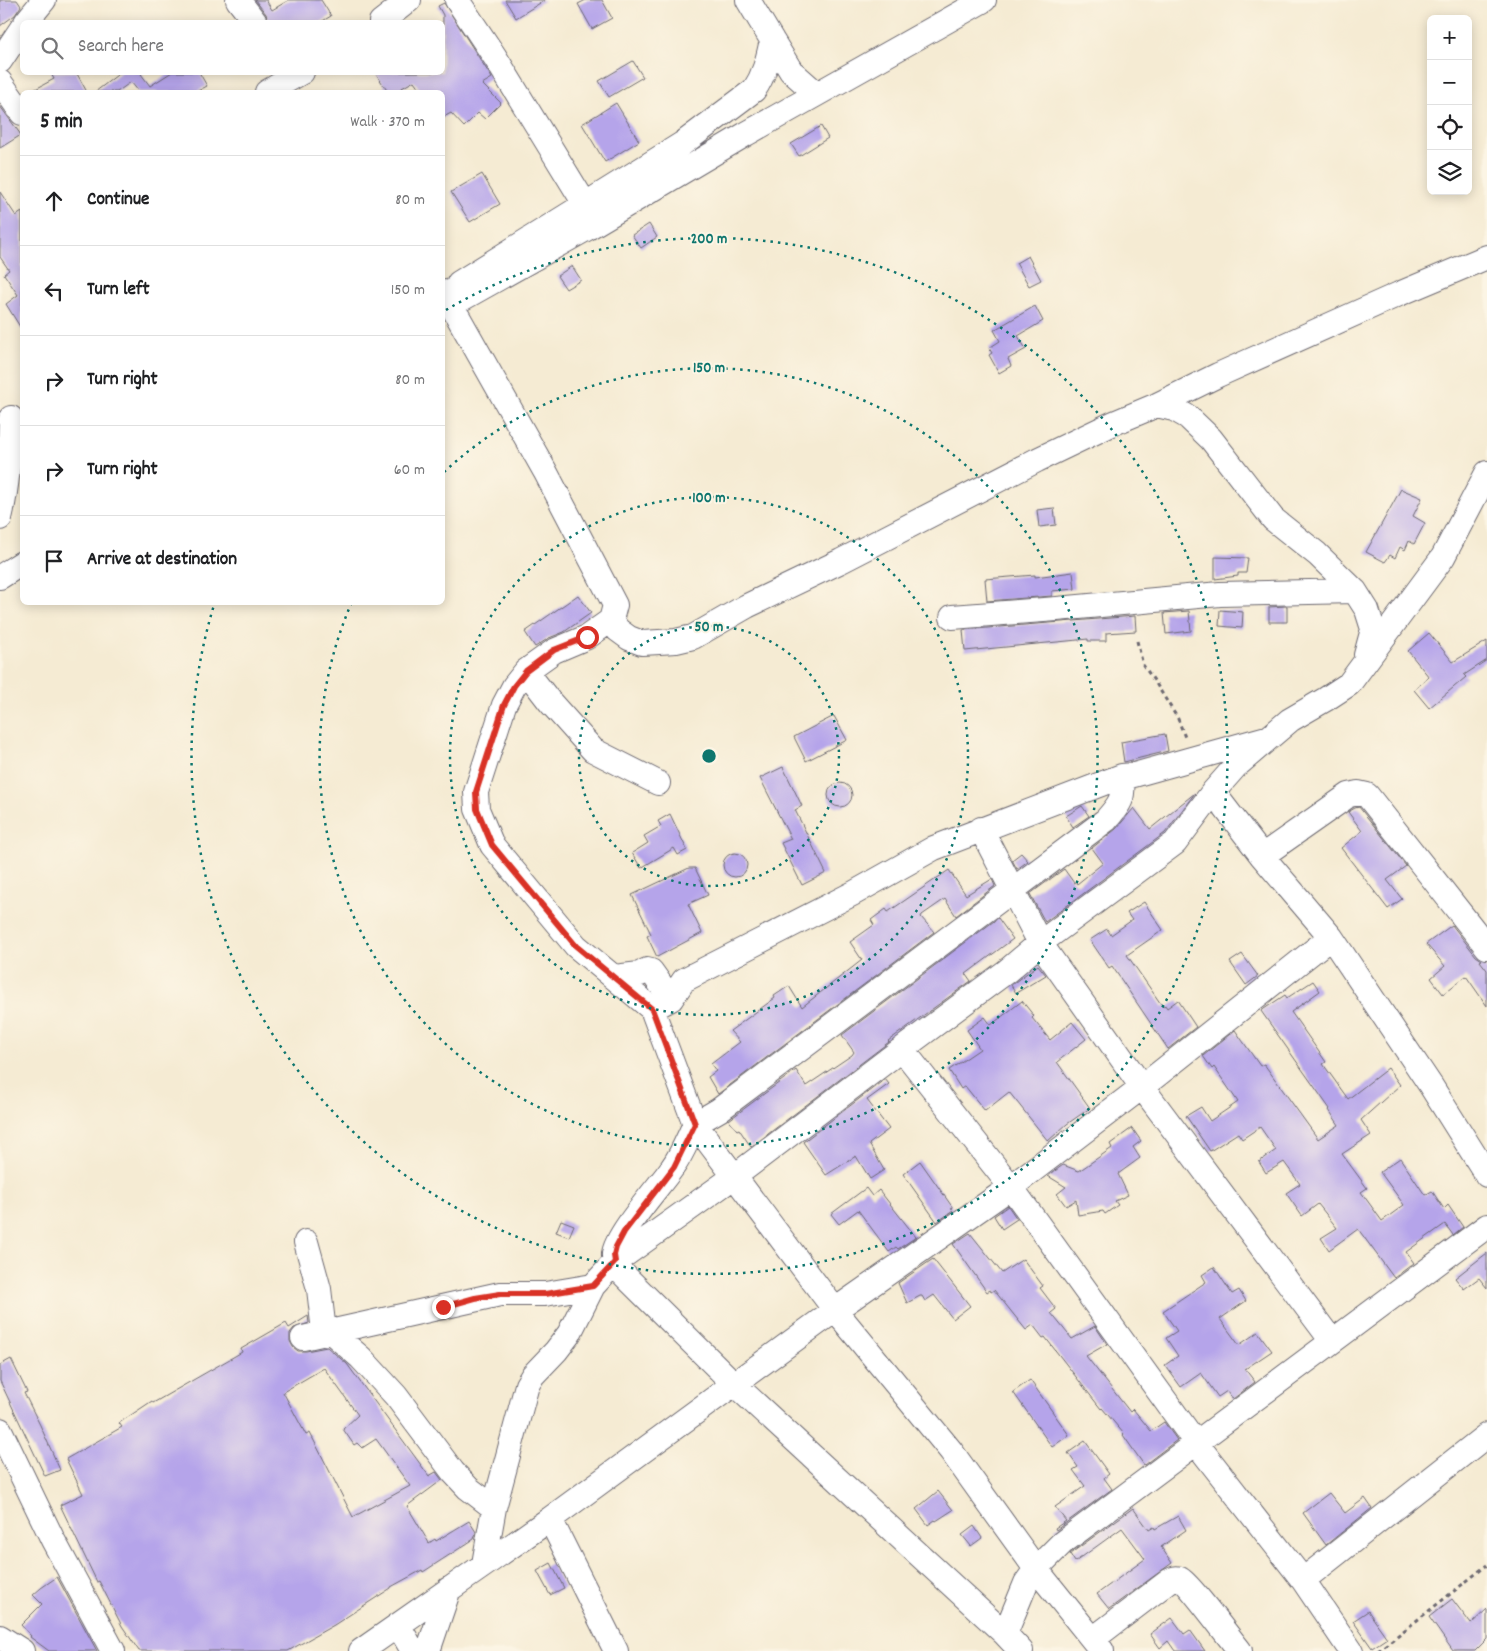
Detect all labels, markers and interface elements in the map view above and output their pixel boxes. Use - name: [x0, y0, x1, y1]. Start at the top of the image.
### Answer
- map controls: [1427, 15, 1472, 195]
- button: +: [1427, 15, 1472, 60]
- search box: [20, 20, 445, 75]
- icon: search: [38, 34, 66, 62]
- text: Search here: [78, 34, 164, 61]
- button: −: [1427, 60, 1472, 105]
- button: locate: [1427, 105, 1472, 150]
- text: 5 min: [40, 108, 83, 138]
- text: Walk · 370 m: [350, 111, 425, 134]
- button: layers: [1427, 150, 1472, 195]
- icon: ahead: [40, 187, 68, 215]
- text: Continue: [87, 187, 149, 214]
- text: 80 m: [395, 189, 425, 212]
- text: 200 m: [691, 229, 727, 251]
- icon: left: [40, 277, 68, 305]
- text: Turn left: [87, 277, 150, 304]
- text: 150 m: [391, 279, 425, 302]
- text: 150 m: [693, 358, 725, 380]
- icon: right: [40, 367, 68, 395]
- text: Turn right: [87, 367, 158, 394]
- text: 80 m: [395, 369, 425, 392]
- icon: right: [40, 457, 68, 485]
- text: Turn right: [87, 457, 158, 484]
- text: 60 m: [394, 459, 425, 482]
- text: 100 m: [692, 488, 726, 510]
- icon: arrive: [40, 547, 68, 575]
- text: Arrive at destination: [87, 547, 237, 574]
- text: 50 m: [695, 617, 723, 639]
- route start: [576, 626, 599, 649]
- centre of rings: [700, 747, 718, 765]
- route end: [432, 1296, 455, 1319]

